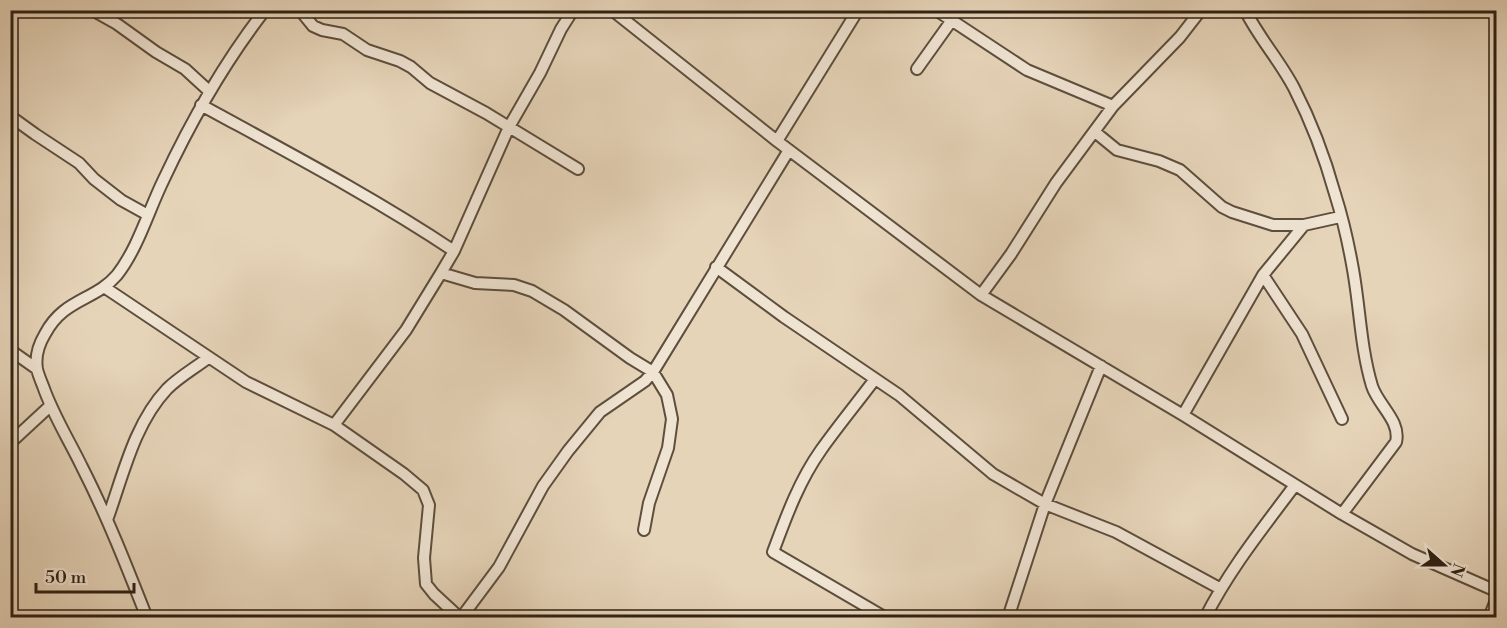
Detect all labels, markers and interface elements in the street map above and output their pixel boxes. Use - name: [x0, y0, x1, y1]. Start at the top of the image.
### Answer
- north arrow: [1414, 535, 1474, 595]
- scale bar: [36, 556, 134, 594]
- text: N: [1445, 561, 1469, 580]
- text: 50 m: [45, 566, 87, 589]

